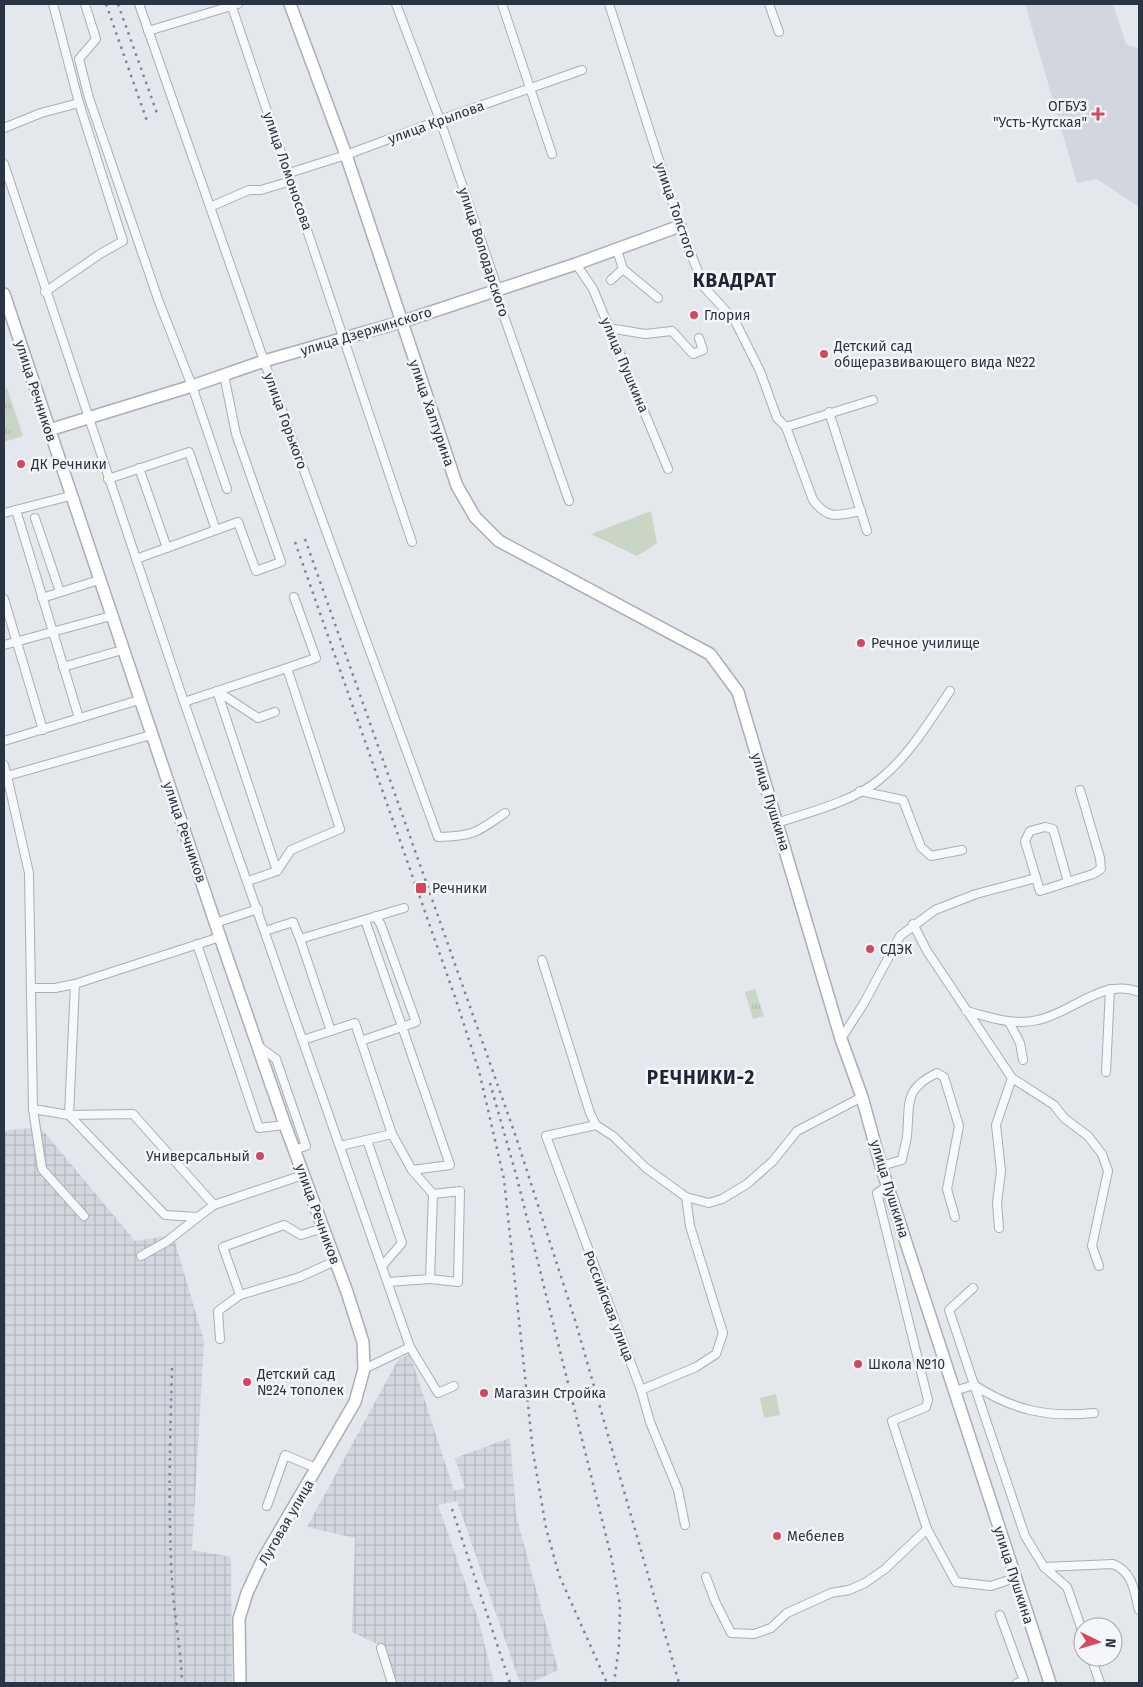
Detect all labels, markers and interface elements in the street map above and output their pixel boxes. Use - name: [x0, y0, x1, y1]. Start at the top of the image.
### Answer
- street label: улица Крылова: [386, 97, 487, 148]
- place label: ОГБУЗ "Усть-Кутская": [993, 98, 1087, 131]
- marker: ОГБУЗ "Усть-Кутская": [1091, 107, 1105, 121]
- street label: улица Ломоносова: [259, 110, 316, 233]
- street label: улица Толстого: [651, 160, 700, 260]
- street label: улица Володарского: [455, 185, 512, 319]
- district label: КВАДРАТ: [693, 269, 777, 292]
- street label: улица Дзержинского: [298, 303, 434, 360]
- place label: Глория: [704, 307, 750, 324]
- marker: Глория: [688, 309, 700, 321]
- street label: улица Пушкина: [597, 315, 652, 415]
- street label: улица Речников: [11, 338, 60, 444]
- place label: Детский сад общеразвивающего вида №22: [833, 338, 1036, 371]
- marker: Детский сад общеразвивающего вида №22: [818, 348, 830, 360]
- street label: улица Халтурина: [405, 358, 458, 469]
- street label: улица Горького: [260, 371, 311, 472]
- place label: ДК Речники: [30, 456, 107, 473]
- marker: ДК Речники: [15, 458, 27, 470]
- place label: Речное училище: [871, 635, 980, 652]
- marker: Речное училище: [855, 637, 867, 649]
- street label: улица Пушкина: [748, 751, 794, 853]
- street label: улица Речников: [159, 779, 210, 885]
- place label: Речники: [432, 880, 487, 897]
- marker: Речники: [414, 881, 428, 895]
- place label: СДЭК: [880, 941, 913, 958]
- marker: СДЭК: [864, 943, 876, 955]
- district label: РЕЧНИКИ-2: [647, 1066, 755, 1089]
- street label: улица Пушкина: [867, 1138, 913, 1240]
- place label: Универсальный: [146, 1148, 250, 1165]
- marker: Универсальный: [254, 1150, 266, 1162]
- street label: улица Речников: [291, 1162, 344, 1267]
- street label: Российская улица: [580, 1248, 638, 1364]
- place label: Школа №10: [868, 1356, 945, 1373]
- marker: Школа №10: [852, 1358, 864, 1370]
- place label: Детский сад №24 тополек: [256, 1366, 345, 1399]
- marker: Детский сад №24 тополек: [241, 1376, 253, 1388]
- place label: Магазин Стройка: [494, 1385, 606, 1402]
- marker: Магазин Стройка: [478, 1387, 490, 1399]
- street label: Луговая улица: [255, 1477, 318, 1568]
- street label: улица Пушкина: [990, 1524, 1037, 1626]
- place label: Мебелев: [787, 1528, 845, 1545]
- marker: Мебелев: [771, 1530, 783, 1542]
- north arrow: [1073, 1617, 1123, 1667]
- text: N: [1102, 1638, 1119, 1648]

